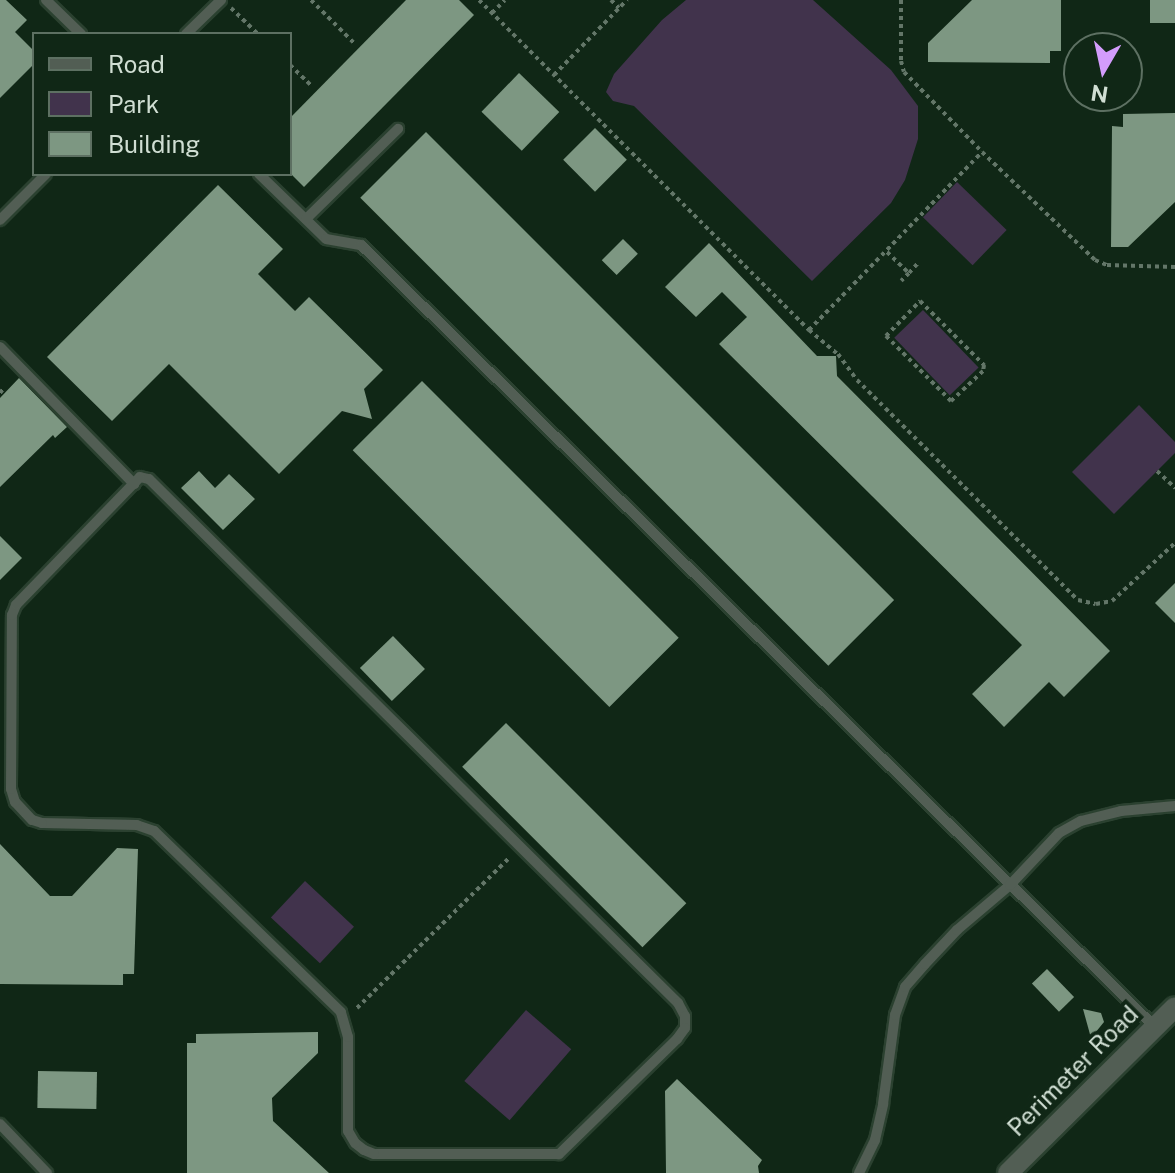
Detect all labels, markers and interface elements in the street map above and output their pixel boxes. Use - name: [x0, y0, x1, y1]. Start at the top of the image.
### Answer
- legend: [32, 32, 292, 176]
- north arrow: [1063, 32, 1143, 112]
- text: Road: [108, 50, 165, 78]
- text: N: [1089, 80, 1110, 108]
- text: Park: [108, 90, 159, 118]
- text: Building: [108, 130, 200, 158]
- street label: Perimeter Road: [1002, 1000, 1144, 1142]

